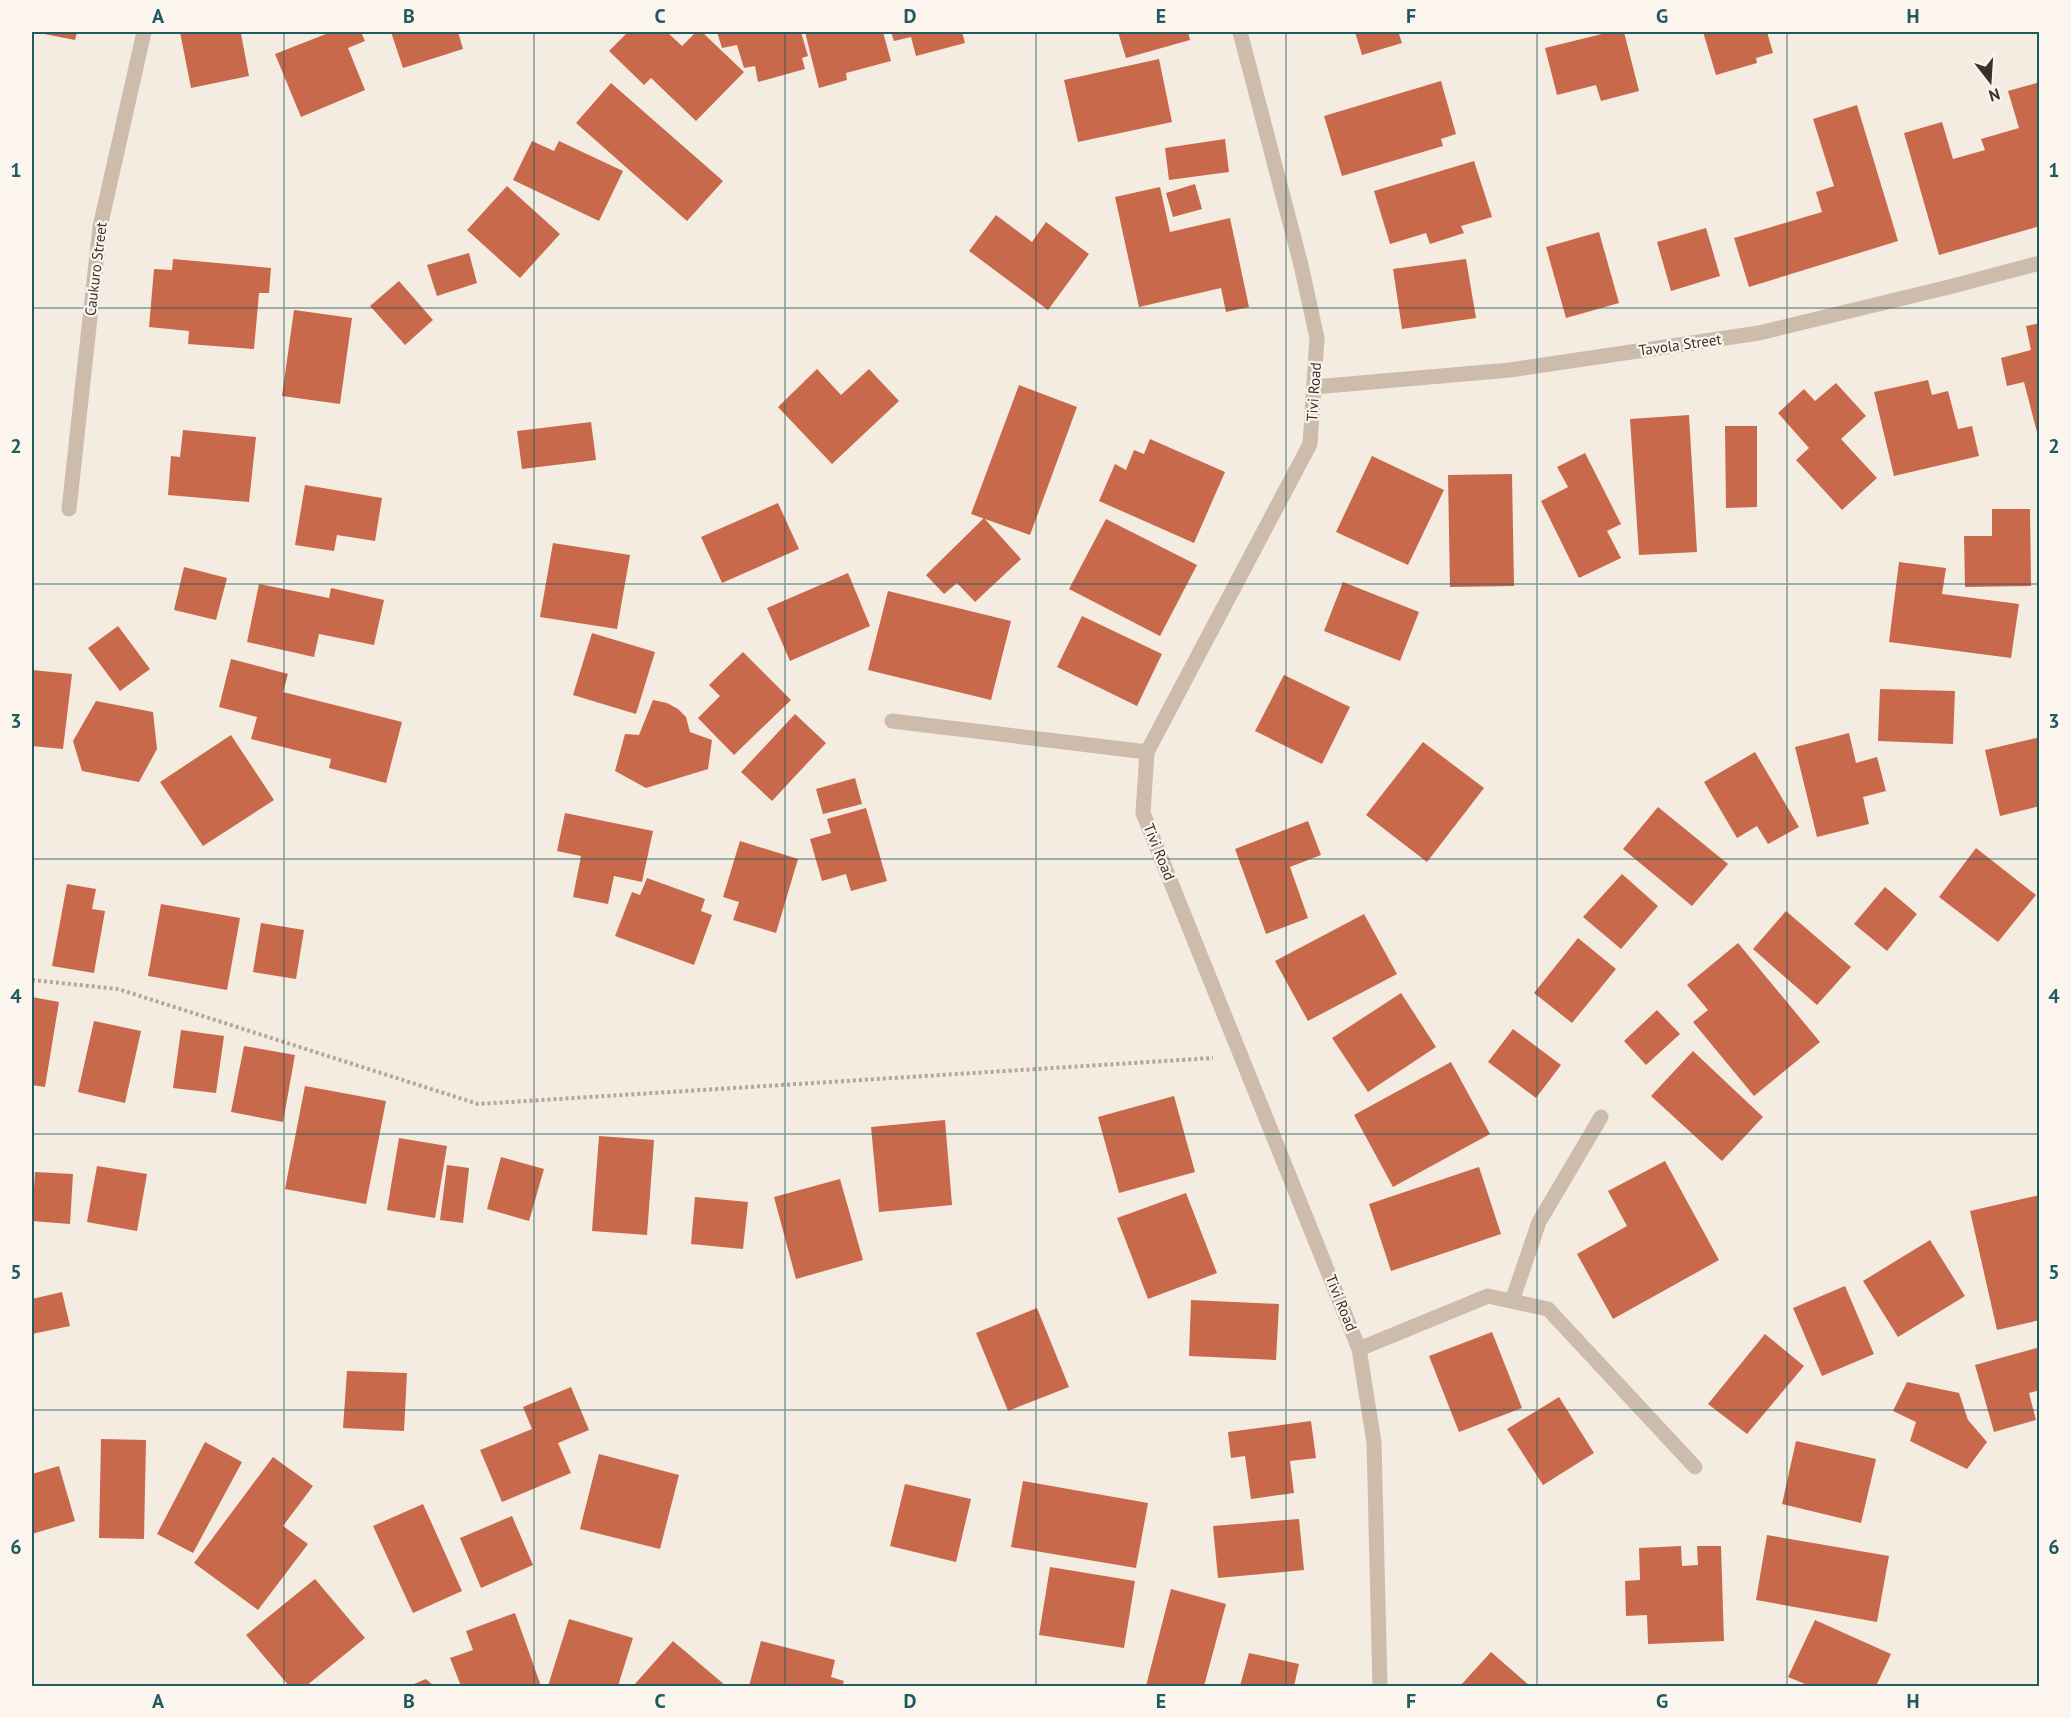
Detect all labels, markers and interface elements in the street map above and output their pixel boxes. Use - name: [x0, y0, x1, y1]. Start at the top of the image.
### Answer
- text: A: [152, 3, 165, 29]
- text: B: [403, 3, 415, 29]
- text: C: [654, 3, 666, 29]
- text: D: [904, 3, 917, 29]
- text: E: [1156, 3, 1166, 29]
- text: F: [1406, 3, 1416, 29]
- text: G: [1656, 3, 1668, 29]
- text: H: [1906, 3, 1920, 29]
- north arrow: [1960, 51, 2020, 111]
- text: N: [1986, 84, 2002, 106]
- text: 1: [10, 157, 22, 183]
- text: 1: [2048, 157, 2060, 183]
- street label: Caukuro Street: [80, 221, 111, 317]
- street label: Tavola Street: [1637, 329, 1723, 360]
- street label: Tivi Road: [1302, 362, 1325, 422]
- text: 2: [10, 433, 22, 459]
- text: 2: [2048, 433, 2060, 459]
- text: 3: [10, 708, 22, 734]
- text: 3: [2048, 708, 2060, 734]
- street label: Tivi Road: [1140, 821, 1179, 883]
- text: 4: [10, 983, 22, 1009]
- text: 4: [2048, 983, 2060, 1009]
- text: 5: [10, 1259, 22, 1285]
- text: 5: [2048, 1259, 2060, 1285]
- street label: Tivi Road: [1322, 1272, 1361, 1334]
- text: 6: [10, 1534, 22, 1560]
- text: 6: [2048, 1534, 2060, 1560]
- text: A: [152, 1688, 165, 1714]
- text: B: [403, 1688, 415, 1714]
- text: C: [654, 1688, 666, 1714]
- text: D: [904, 1688, 917, 1714]
- text: E: [1156, 1688, 1166, 1714]
- text: F: [1406, 1688, 1416, 1714]
- text: G: [1656, 1688, 1668, 1714]
- text: H: [1906, 1688, 1920, 1714]

